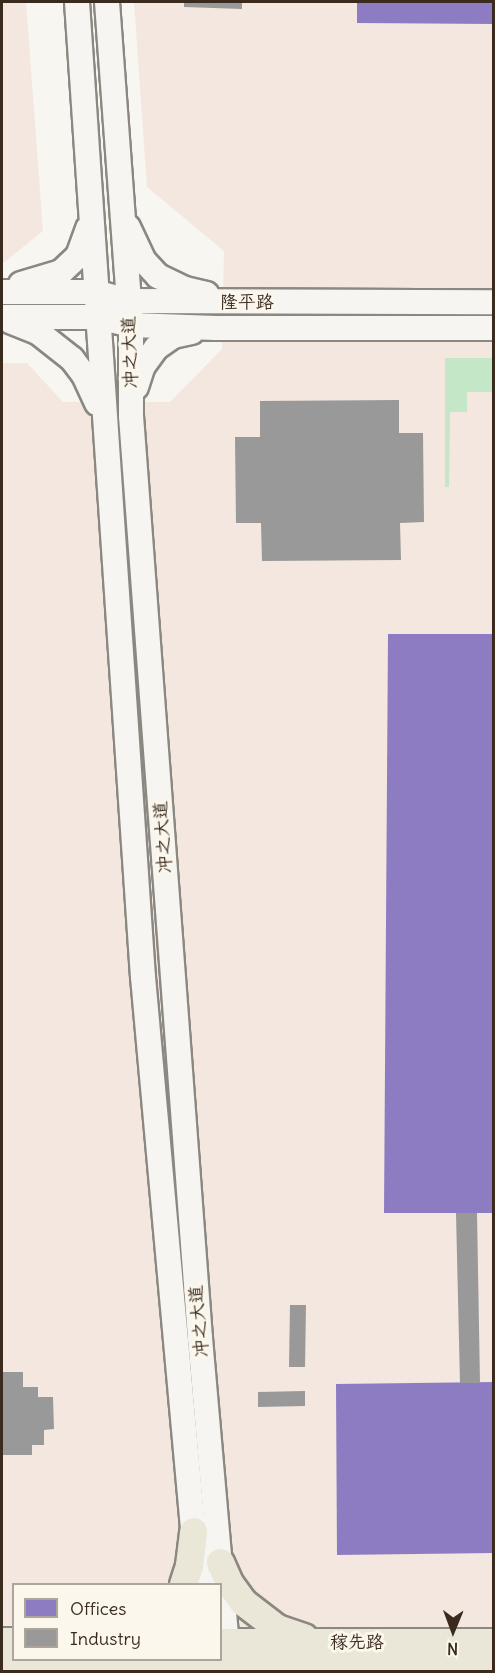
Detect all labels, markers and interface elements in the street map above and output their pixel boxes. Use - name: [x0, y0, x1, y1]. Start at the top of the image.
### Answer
- street label: 隆平路: [220, 291, 274, 313]
- street label: 冲之大道: [118, 316, 142, 388]
- street label: 冲之大道: [150, 800, 176, 874]
- street label: 冲之大道: [185, 1284, 213, 1358]
- legend: [12, 1583, 222, 1661]
- text: Offices: [70, 1597, 126, 1620]
- north arrow: [423, 1601, 483, 1661]
- text: Industry: [70, 1627, 141, 1650]
- street label: 稼先路: [330, 1631, 384, 1653]
- text: N: [447, 1639, 458, 1659]

